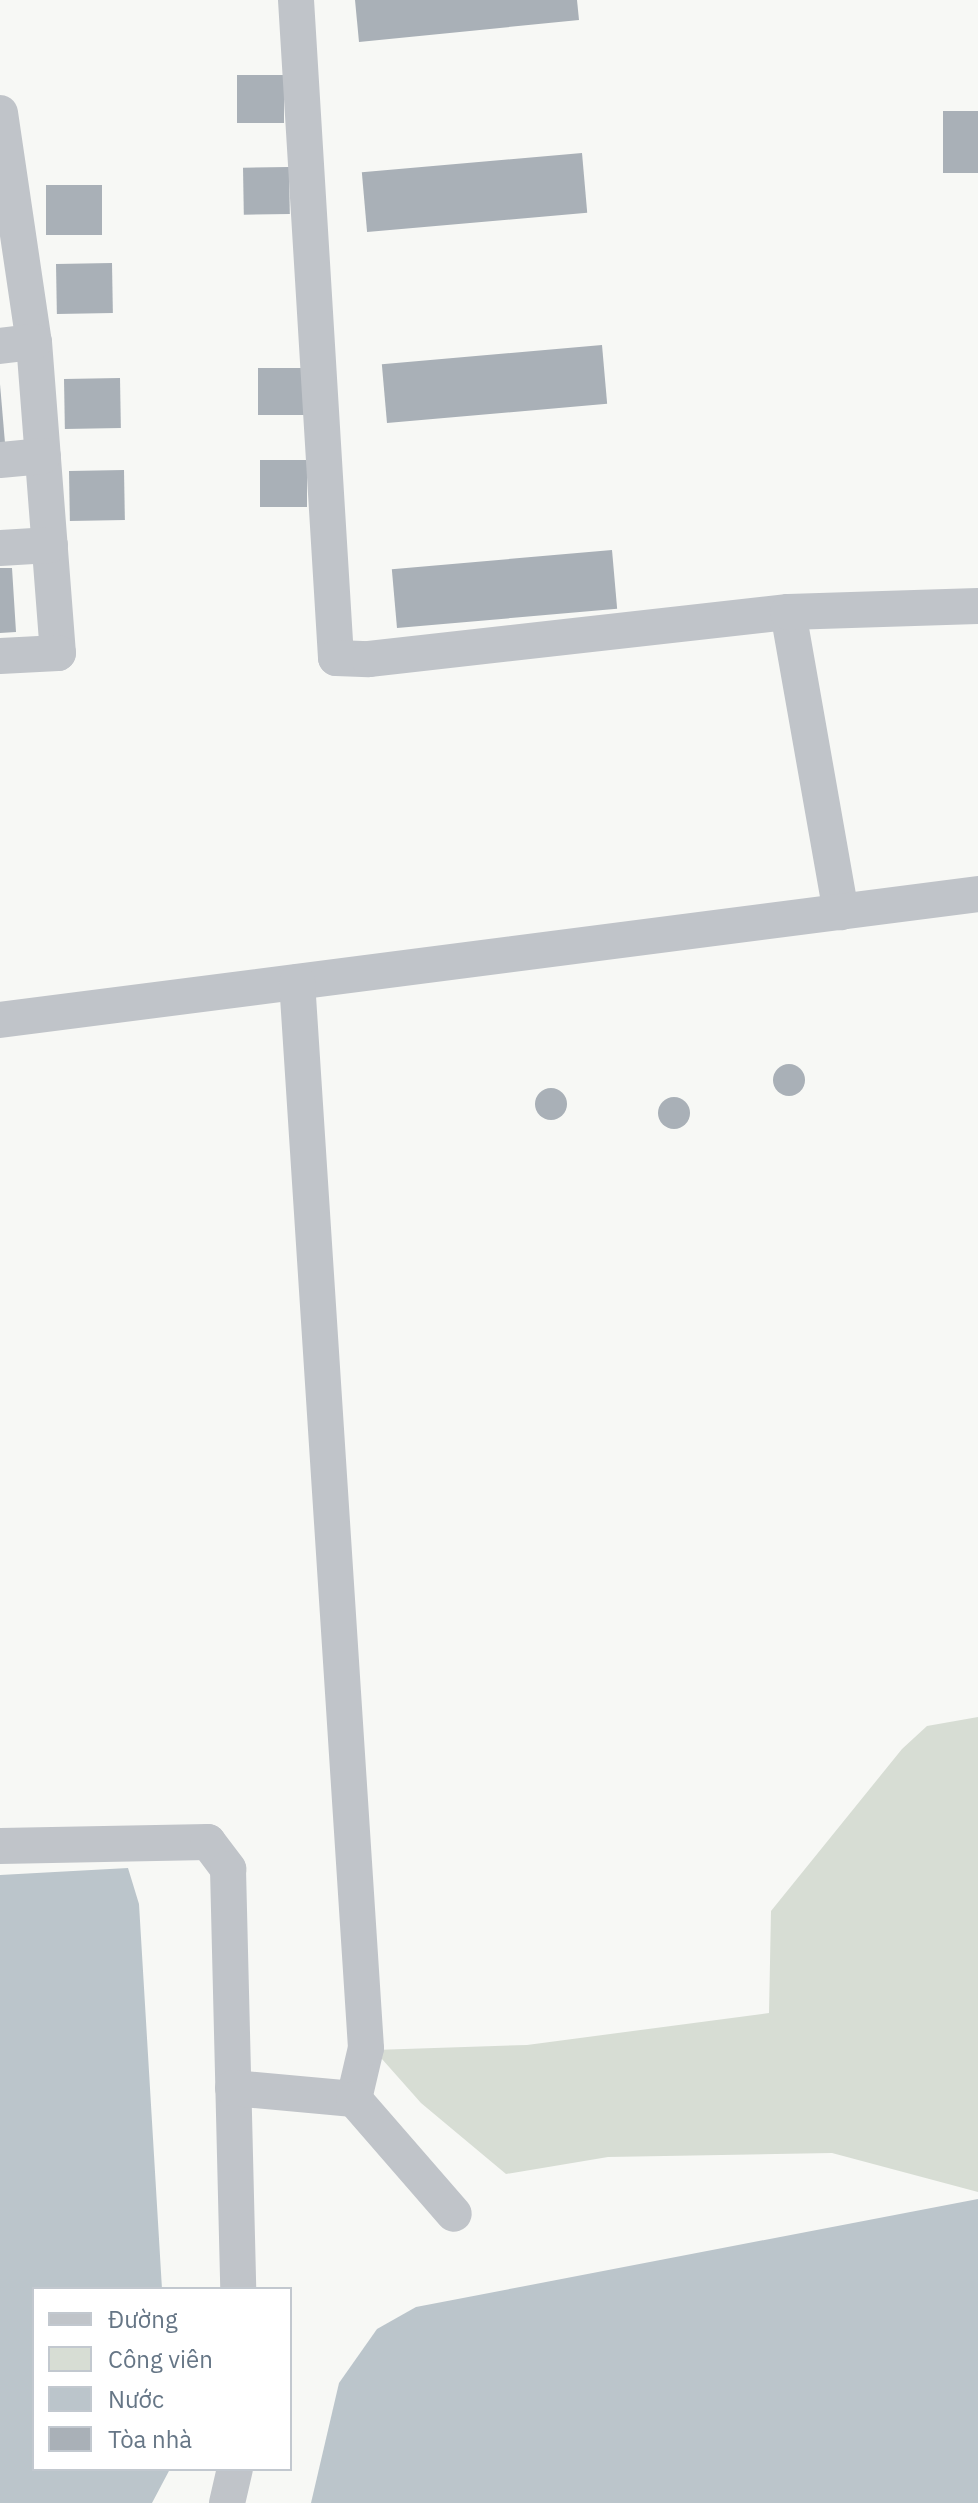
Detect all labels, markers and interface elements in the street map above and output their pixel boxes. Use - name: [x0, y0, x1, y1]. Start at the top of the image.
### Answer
- legend: [32, 2287, 292, 2471]
- text: Đường: [108, 2303, 178, 2335]
- text: Công viên: [108, 2343, 213, 2375]
- text: Nước: [108, 2383, 164, 2415]
- text: Tòa nhà: [108, 2423, 192, 2455]

